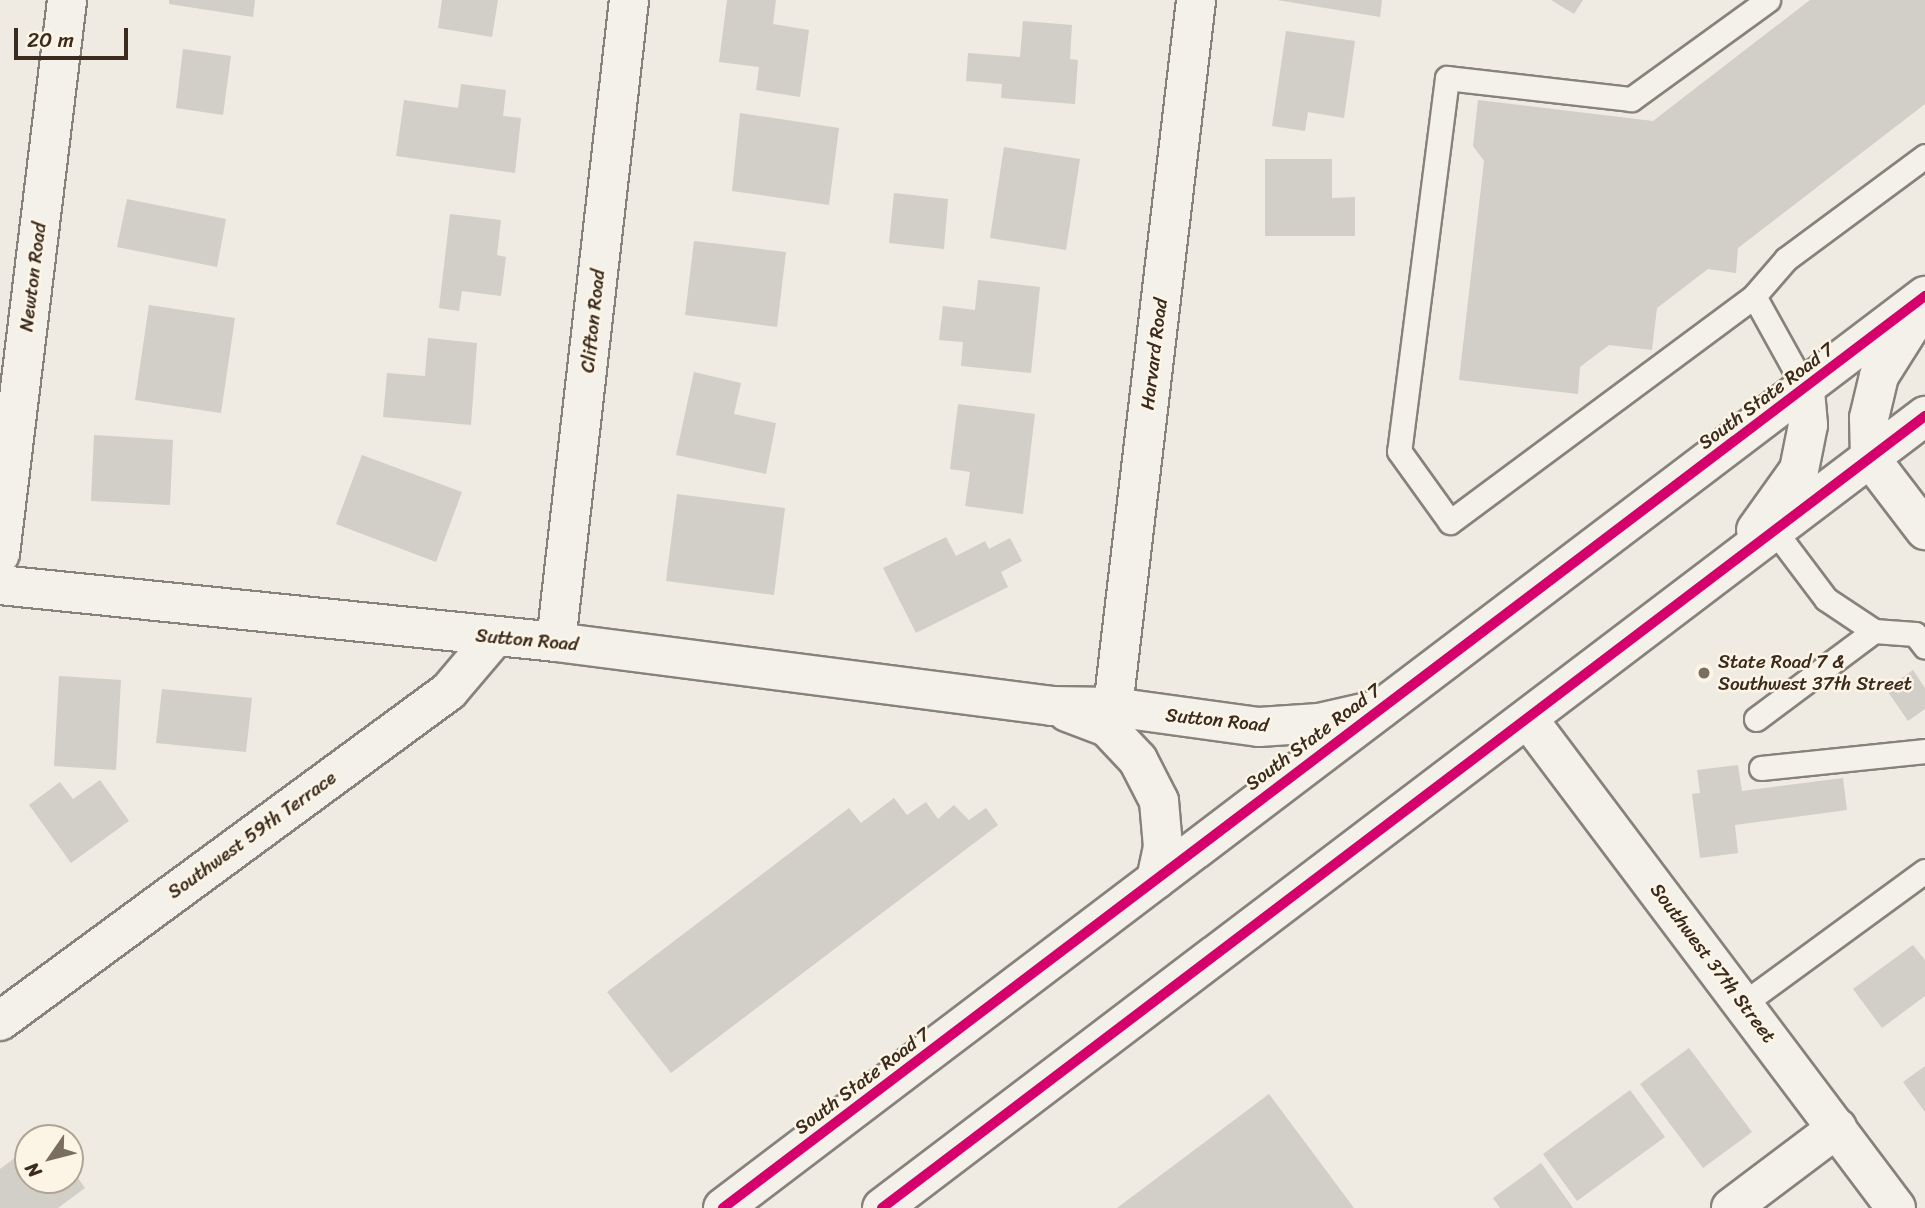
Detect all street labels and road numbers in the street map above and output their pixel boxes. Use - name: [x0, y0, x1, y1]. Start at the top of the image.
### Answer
- street label: Newton Road: [15, 221, 51, 333]
- street label: Clifton Road: [576, 268, 610, 374]
- street label: Harvard Road: [1136, 297, 1172, 411]
- street label: South State Road 7: [1694, 337, 1838, 455]
- street label: Sutton Road: [475, 624, 579, 656]
- street label: South State Road 7: [1241, 678, 1385, 796]
- street label: Sutton Road: [1164, 703, 1270, 737]
- street label: Southwest 59th Terrace: [163, 766, 341, 904]
- street label: Southwest 37th Street: [1646, 879, 1780, 1047]
- street label: South State Road 7: [790, 1022, 934, 1140]

